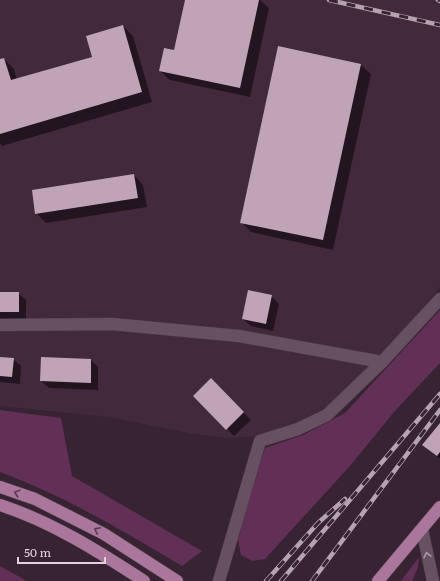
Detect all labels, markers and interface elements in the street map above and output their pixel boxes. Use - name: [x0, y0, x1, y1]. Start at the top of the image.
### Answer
- one-way arrow: [14, 489, 21, 498]
- one-way arrow: [94, 528, 101, 535]
- scale bar: [18, 539, 105, 565]
- text: 50 m: [24, 543, 51, 561]
- one-way arrow: [424, 552, 432, 558]

